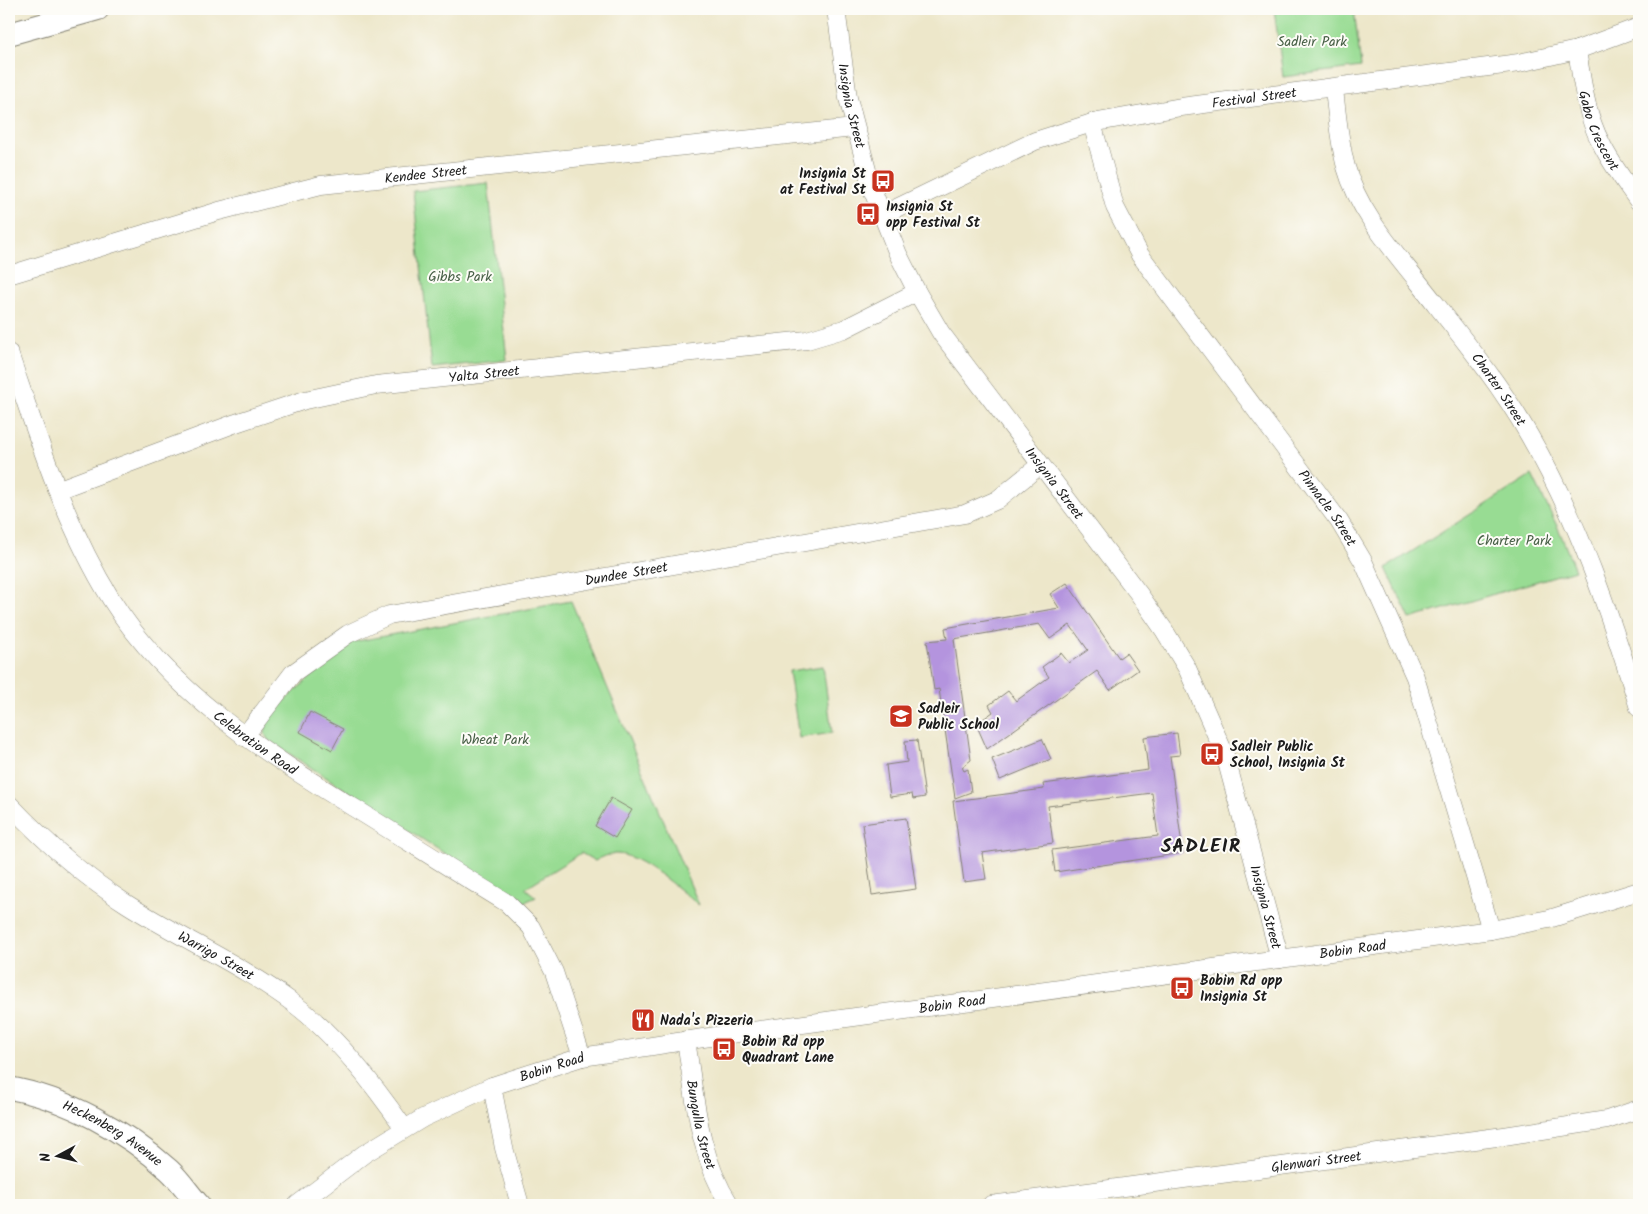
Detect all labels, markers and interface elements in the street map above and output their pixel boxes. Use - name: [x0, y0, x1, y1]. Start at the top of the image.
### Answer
- park label: Sadleir Park: [1277, 31, 1347, 53]
- street label: Insignia Street: [831, 62, 871, 151]
- street label: Festival Street: [1211, 82, 1299, 115]
- street label: Gabo Crescent: [1572, 89, 1625, 176]
- street label: Kendee Street: [383, 159, 469, 190]
- place label: Insignia St at Festival St: [780, 163, 867, 201]
- bus stop icon: Insignia St at Festival St: [870, 168, 896, 194]
- place label: Insignia St opp Festival St: [886, 196, 981, 234]
- bus stop icon: Insignia St opp Festival St: [855, 201, 881, 227]
- park label: Gibbs Park: [428, 266, 492, 288]
- street label: Charter Street: [1465, 348, 1532, 431]
- street label: Yalta Street: [448, 360, 521, 389]
- street label: Insignia Street: [1019, 442, 1089, 525]
- street label: Pinnacle Street: [1292, 465, 1362, 551]
- park label: Charter Park: [1477, 530, 1552, 552]
- street label: Dundee Street: [583, 556, 670, 592]
- place label: Sadleir Public School: [918, 698, 999, 736]
- school or university icon: Sadleir Public School: [888, 703, 914, 729]
- street label: Celebration Road: [208, 705, 302, 782]
- park label: Wheat Park: [461, 729, 529, 751]
- place label: Sadleir Public School, Insignia St: [1230, 736, 1346, 774]
- bus stop icon: Sadleir Public School, Insignia St: [1199, 741, 1225, 767]
- district label: SADLEIR: [1161, 832, 1241, 862]
- street label: Insignia Street: [1243, 863, 1287, 952]
- street label: Warrigo Street: [174, 926, 259, 987]
- street label: Bobin Road: [1318, 934, 1388, 965]
- place label: Bobin Rd opp Insignia St: [1200, 970, 1283, 1008]
- bus stop icon: Bobin Rd opp Insignia St: [1169, 975, 1195, 1001]
- street label: Bobin Road: [918, 989, 988, 1020]
- restaurant icon: Nada's Pizzeria: [630, 1007, 656, 1033]
- place label: Nada's Pizzeria: [660, 1010, 753, 1032]
- place label: Bobin Rd opp Quadrant Lane: [742, 1031, 834, 1069]
- bus stop icon: Bobin Rd opp Quadrant Lane: [711, 1036, 737, 1062]
- street label: Bobin Road: [517, 1047, 588, 1089]
- street label: Bungulla Street: [680, 1079, 721, 1173]
- street label: Heckenberg Avenue: [59, 1095, 168, 1173]
- north arrow: [32, 1132, 82, 1182]
- street label: Glenwari Street: [1270, 1145, 1363, 1179]
- text: N: [35, 1152, 58, 1163]

